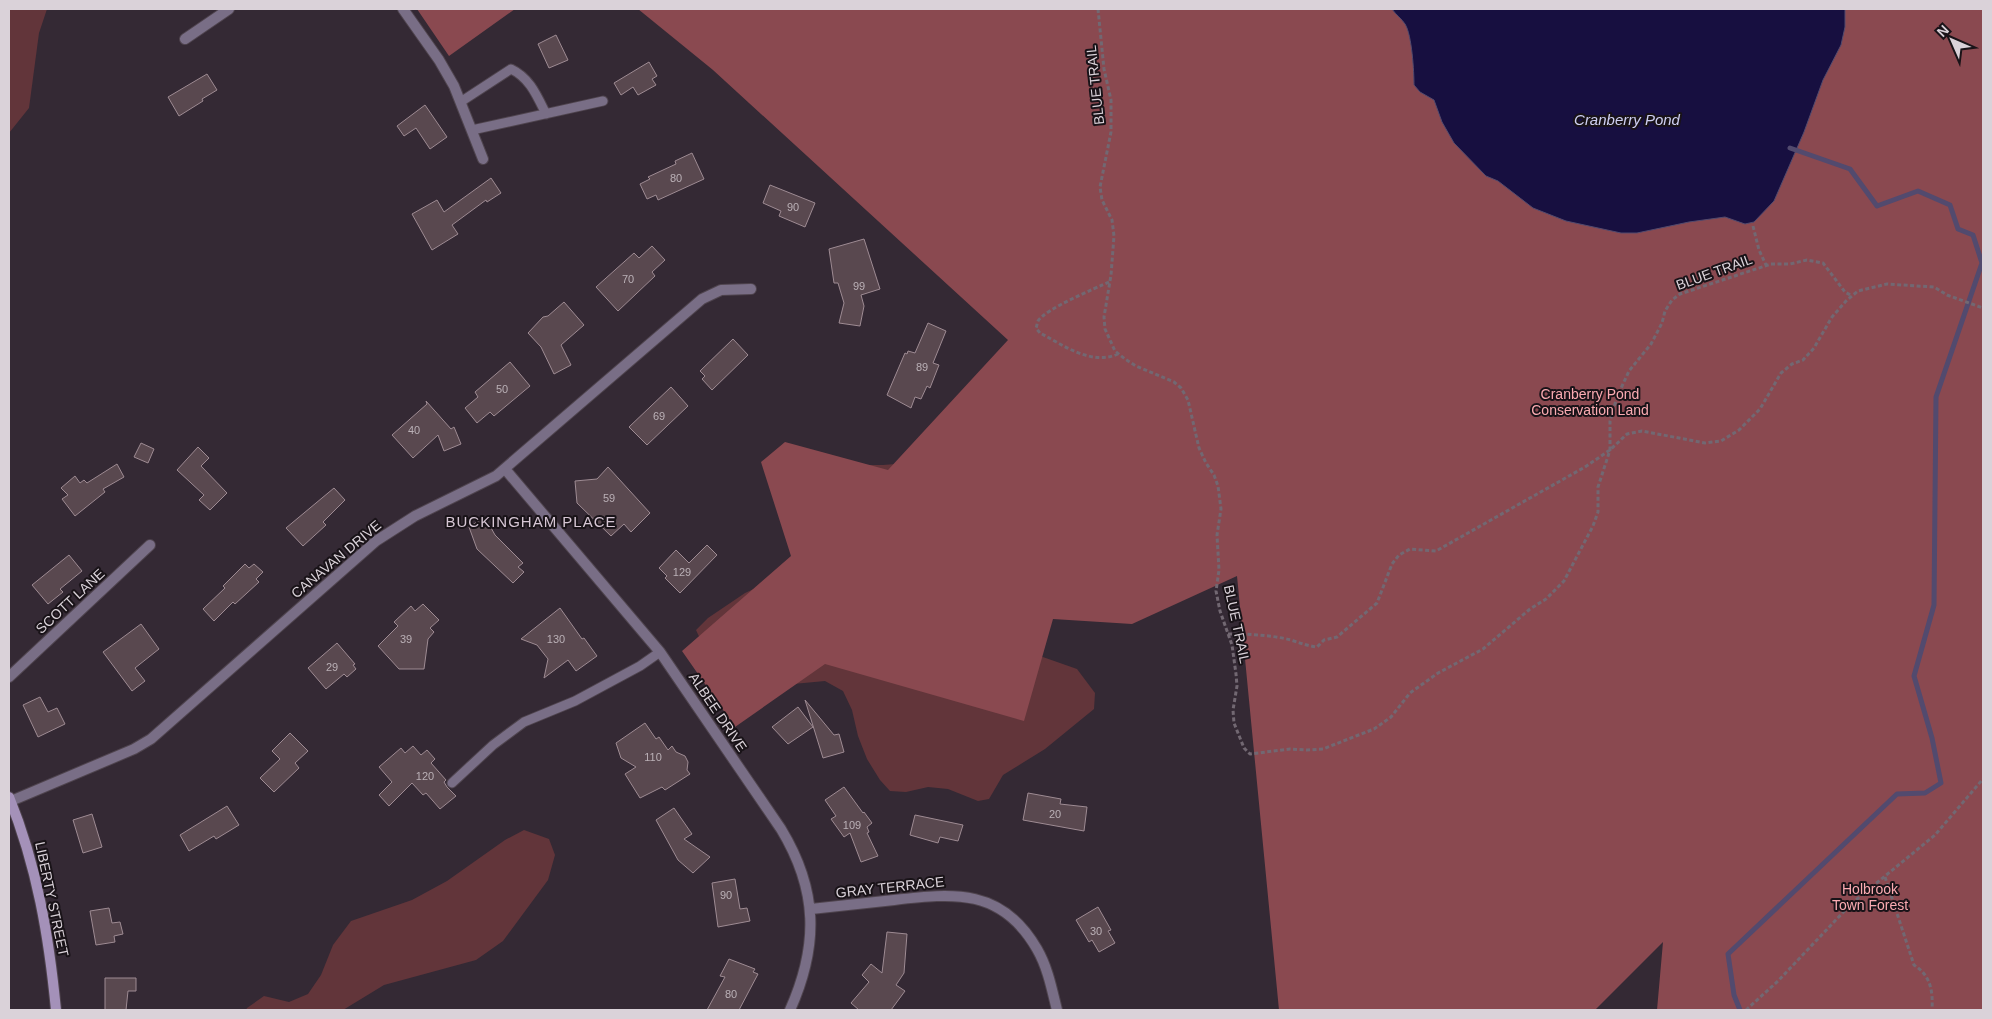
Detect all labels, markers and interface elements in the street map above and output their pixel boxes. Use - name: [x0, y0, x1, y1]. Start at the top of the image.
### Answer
- north arrow: [1927, 15, 1977, 65]
- text: N: [1934, 22, 1952, 40]
- street label: BLUE TRAIL: [1083, 44, 1107, 126]
- water label: Cranberry Pond: [1574, 111, 1681, 128]
- house number: 80: [670, 172, 682, 184]
- house number: 90: [787, 201, 799, 213]
- street label: BLUE TRAIL: [1674, 251, 1754, 293]
- house number: 70: [622, 273, 634, 285]
- house number: 99: [853, 280, 865, 292]
- house number: 89: [916, 361, 928, 373]
- house number: 50: [496, 383, 508, 395]
- park label: Cranberry Pond Conservation Land: [1531, 386, 1649, 418]
- house number: 69: [653, 410, 665, 422]
- house number: 40: [408, 424, 420, 436]
- house number: 59: [603, 492, 615, 504]
- district label: BUCKINGHAM PLACE: [445, 513, 617, 530]
- street label: CANAVAN DRIVE: [288, 517, 384, 601]
- street label: SCOTT LANE: [32, 565, 108, 637]
- house number: 129: [673, 566, 691, 578]
- street label: BLUE TRAIL: [1221, 583, 1253, 665]
- house number: 39: [400, 633, 412, 645]
- house number: 130: [547, 633, 565, 645]
- house number: 29: [326, 661, 338, 673]
- street label: ALBEE DRIVE: [686, 669, 750, 755]
- house number: 110: [644, 751, 662, 763]
- house number: 120: [416, 770, 434, 782]
- house number: 20: [1049, 808, 1061, 820]
- house number: 109: [843, 819, 861, 831]
- street label: LIBERTY STREET: [32, 840, 72, 958]
- street label: GRAY TERRACE: [835, 873, 945, 901]
- park label: Holbrook Town Forest: [1832, 881, 1908, 913]
- house number: 90: [720, 889, 732, 901]
- house number: 30: [1090, 925, 1102, 937]
- house number: 80: [725, 988, 737, 1000]

